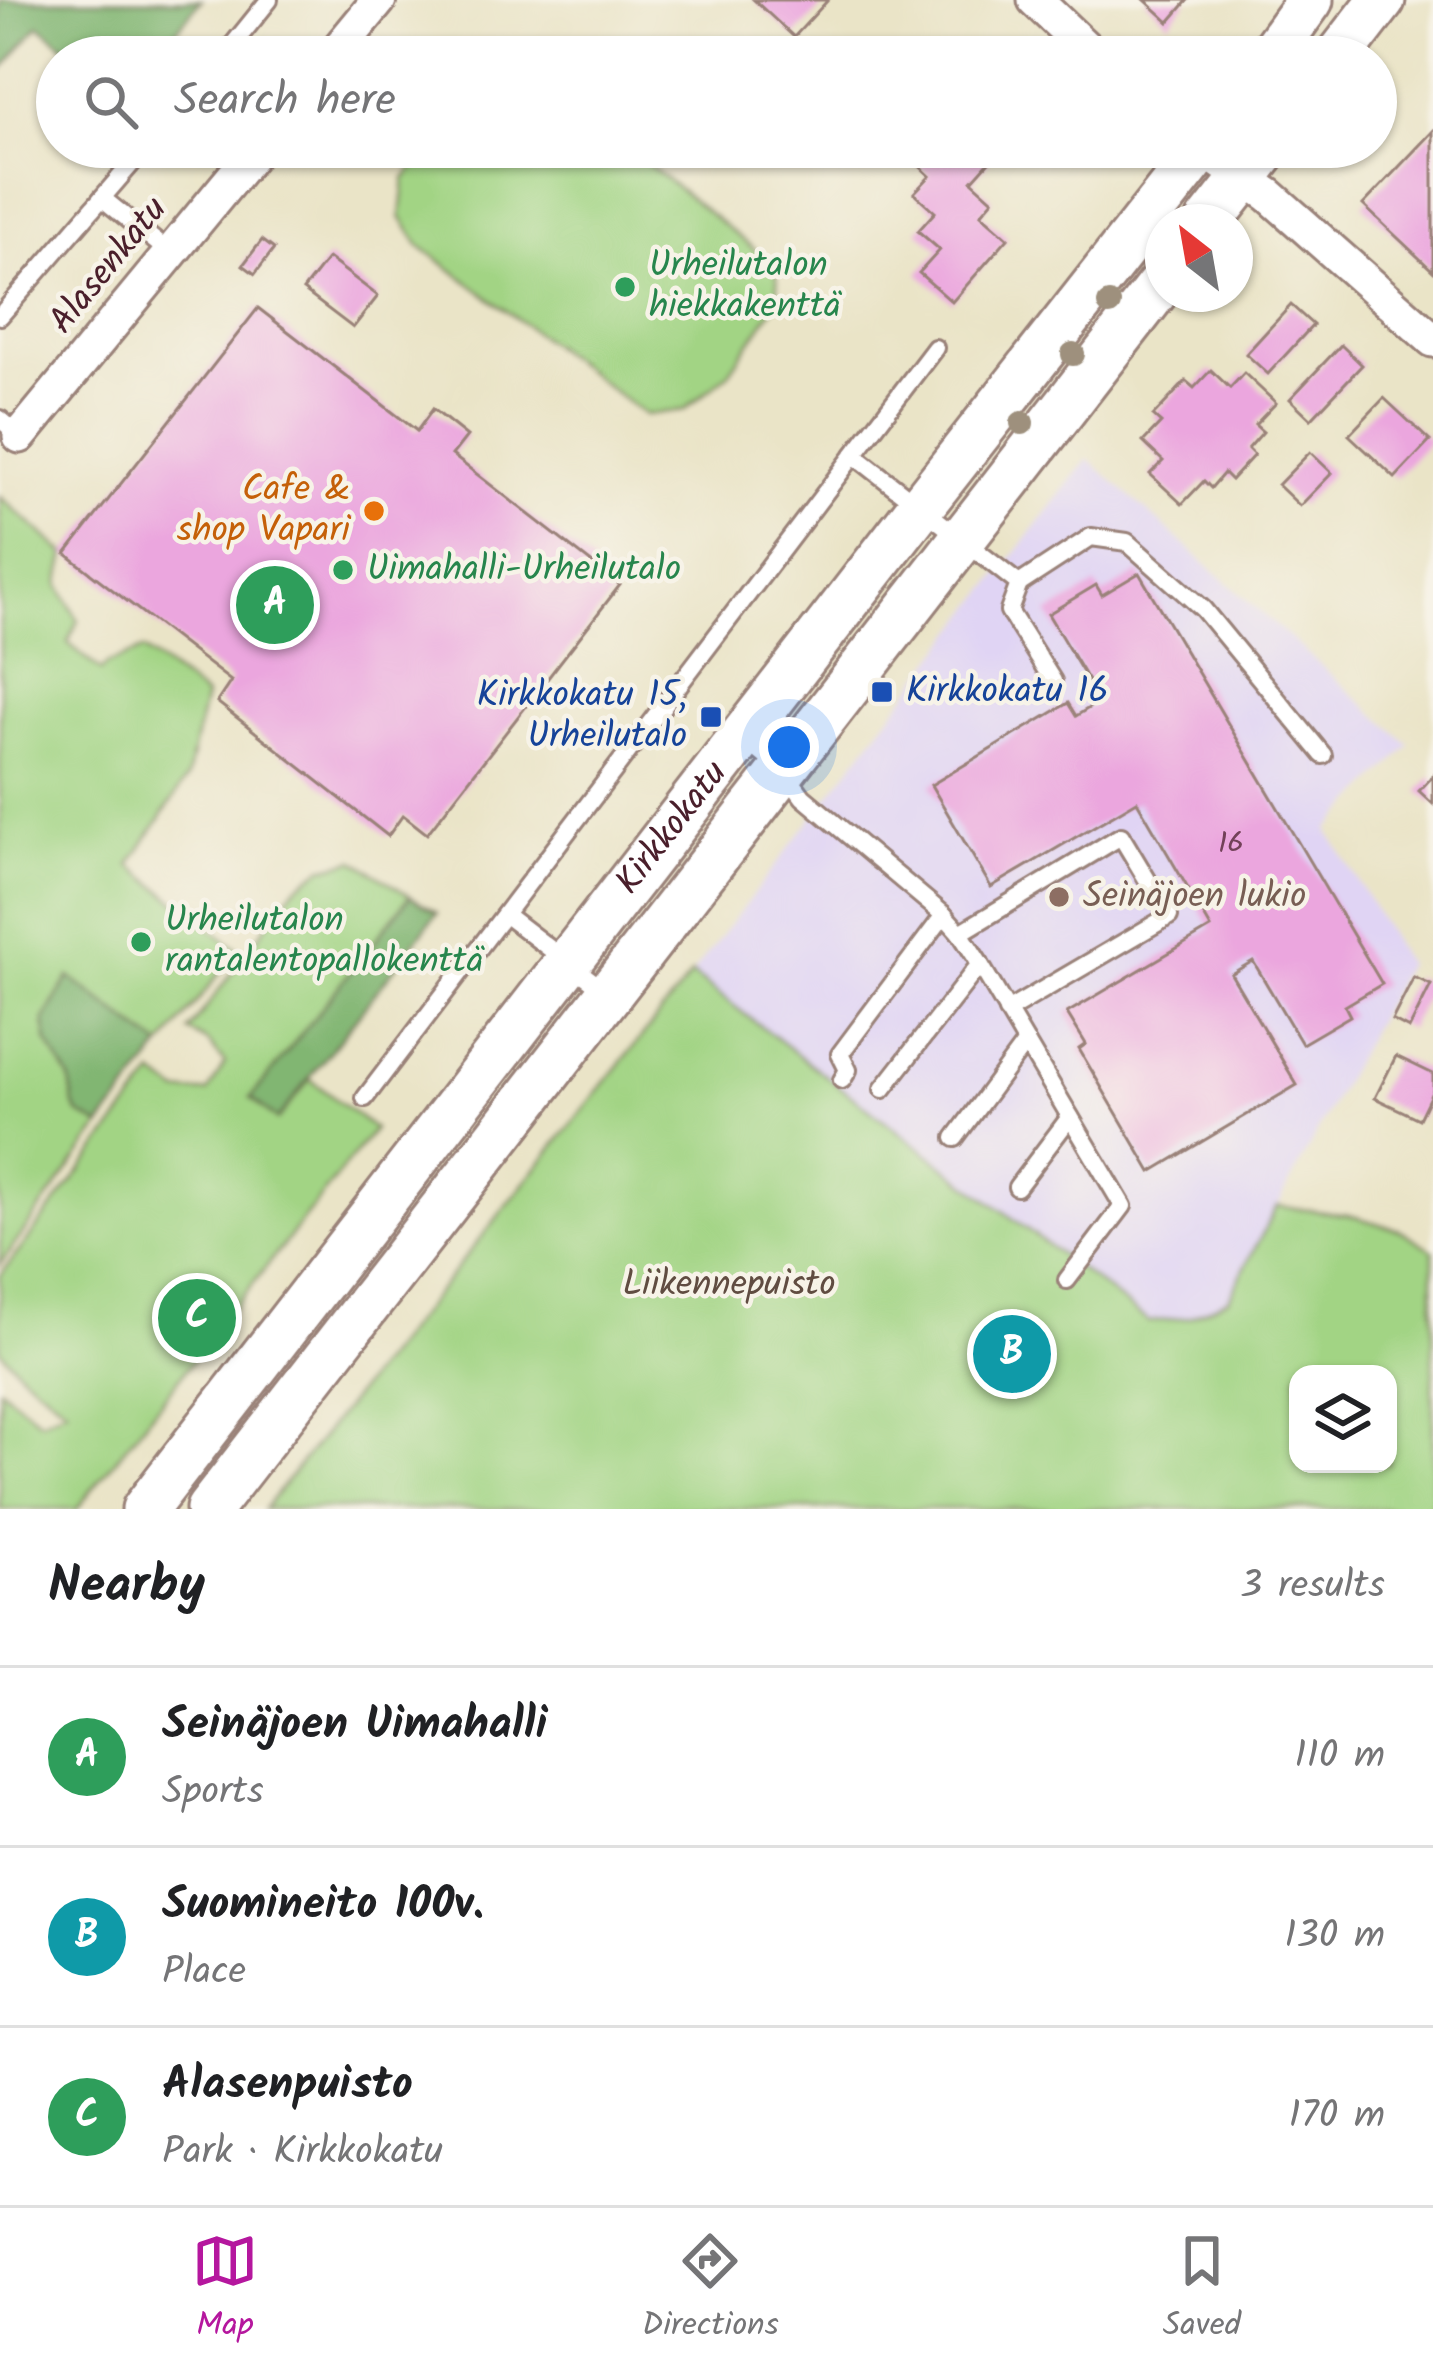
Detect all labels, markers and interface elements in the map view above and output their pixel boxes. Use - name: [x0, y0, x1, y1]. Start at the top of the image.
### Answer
- search box: [36, 36, 1397, 168]
- text: Search here: [174, 66, 396, 138]
- icon: search: [78, 69, 144, 135]
- street label: Alasenkatu: [35, 185, 183, 347]
- north arrow: [1145, 204, 1253, 312]
- place label: Urheilutalon hiekkakenttä: [649, 238, 843, 336]
- marker: Urheilutalon hiekkakenttä: [612, 274, 638, 300]
- place label: Cafe & shop Vapari: [177, 462, 351, 560]
- marker: Cafe & shop Vapari: [361, 498, 387, 524]
- place label: Uimahalli-Urheilutalo: [367, 542, 681, 599]
- marker: Uimahalli-Urheilutalo: [330, 557, 356, 583]
- pin: A: [236, 560, 314, 650]
- place label: Kirkkokatu 16: [906, 664, 1109, 721]
- place label: Kirkkokatu 15, Urheilutalo: [477, 668, 687, 766]
- marker: Kirkkokatu 16: [869, 679, 895, 705]
- marker: Kirkkokatu 15, Urheilutalo: [698, 704, 724, 730]
- your location: [759, 717, 819, 777]
- street label: Kirkkokatu: [601, 749, 742, 908]
- house number: 16: [1218, 820, 1244, 868]
- place label: Seinäjoen lukio: [1083, 869, 1306, 926]
- marker: Seinäjoen lukio: [1046, 884, 1072, 910]
- place label: Urheilutalon rantalentopallokenttä: [165, 893, 485, 991]
- marker: Urheilutalon rantalentopallokenttä: [128, 929, 154, 955]
- park label: Liikennepuisto: [622, 1257, 836, 1314]
- pin: C: [158, 1273, 236, 1363]
- pin: B: [973, 1309, 1051, 1399]
- map controls: [1289, 1365, 1397, 1473]
- button: layers: [1289, 1365, 1397, 1473]
- text: Nearby: [48, 1547, 205, 1628]
- text: 3 results: [1240, 1556, 1385, 1618]
- text: Seinäjoen Uimahalli: [162, 1690, 547, 1762]
- text: A: [75, 1726, 99, 1788]
- text: 110 m: [1294, 1726, 1385, 1788]
- text: Sports: [162, 1762, 264, 1824]
- text: Suomineito 100v.: [162, 1870, 484, 1942]
- text: B: [75, 1906, 99, 1968]
- text: 130 m: [1284, 1906, 1385, 1968]
- text: Place: [162, 1942, 246, 2004]
- text: Alasenpuisto: [162, 2050, 413, 2122]
- text: C: [75, 2086, 99, 2148]
- text: 170 m: [1289, 2086, 1385, 2148]
- text: Park · Kirkkokatu: [162, 2122, 443, 2184]
- tab: Map: [192, 2228, 258, 2353]
- tab: Directions: [642, 2228, 779, 2353]
- tab: Saved: [1163, 2228, 1241, 2353]

